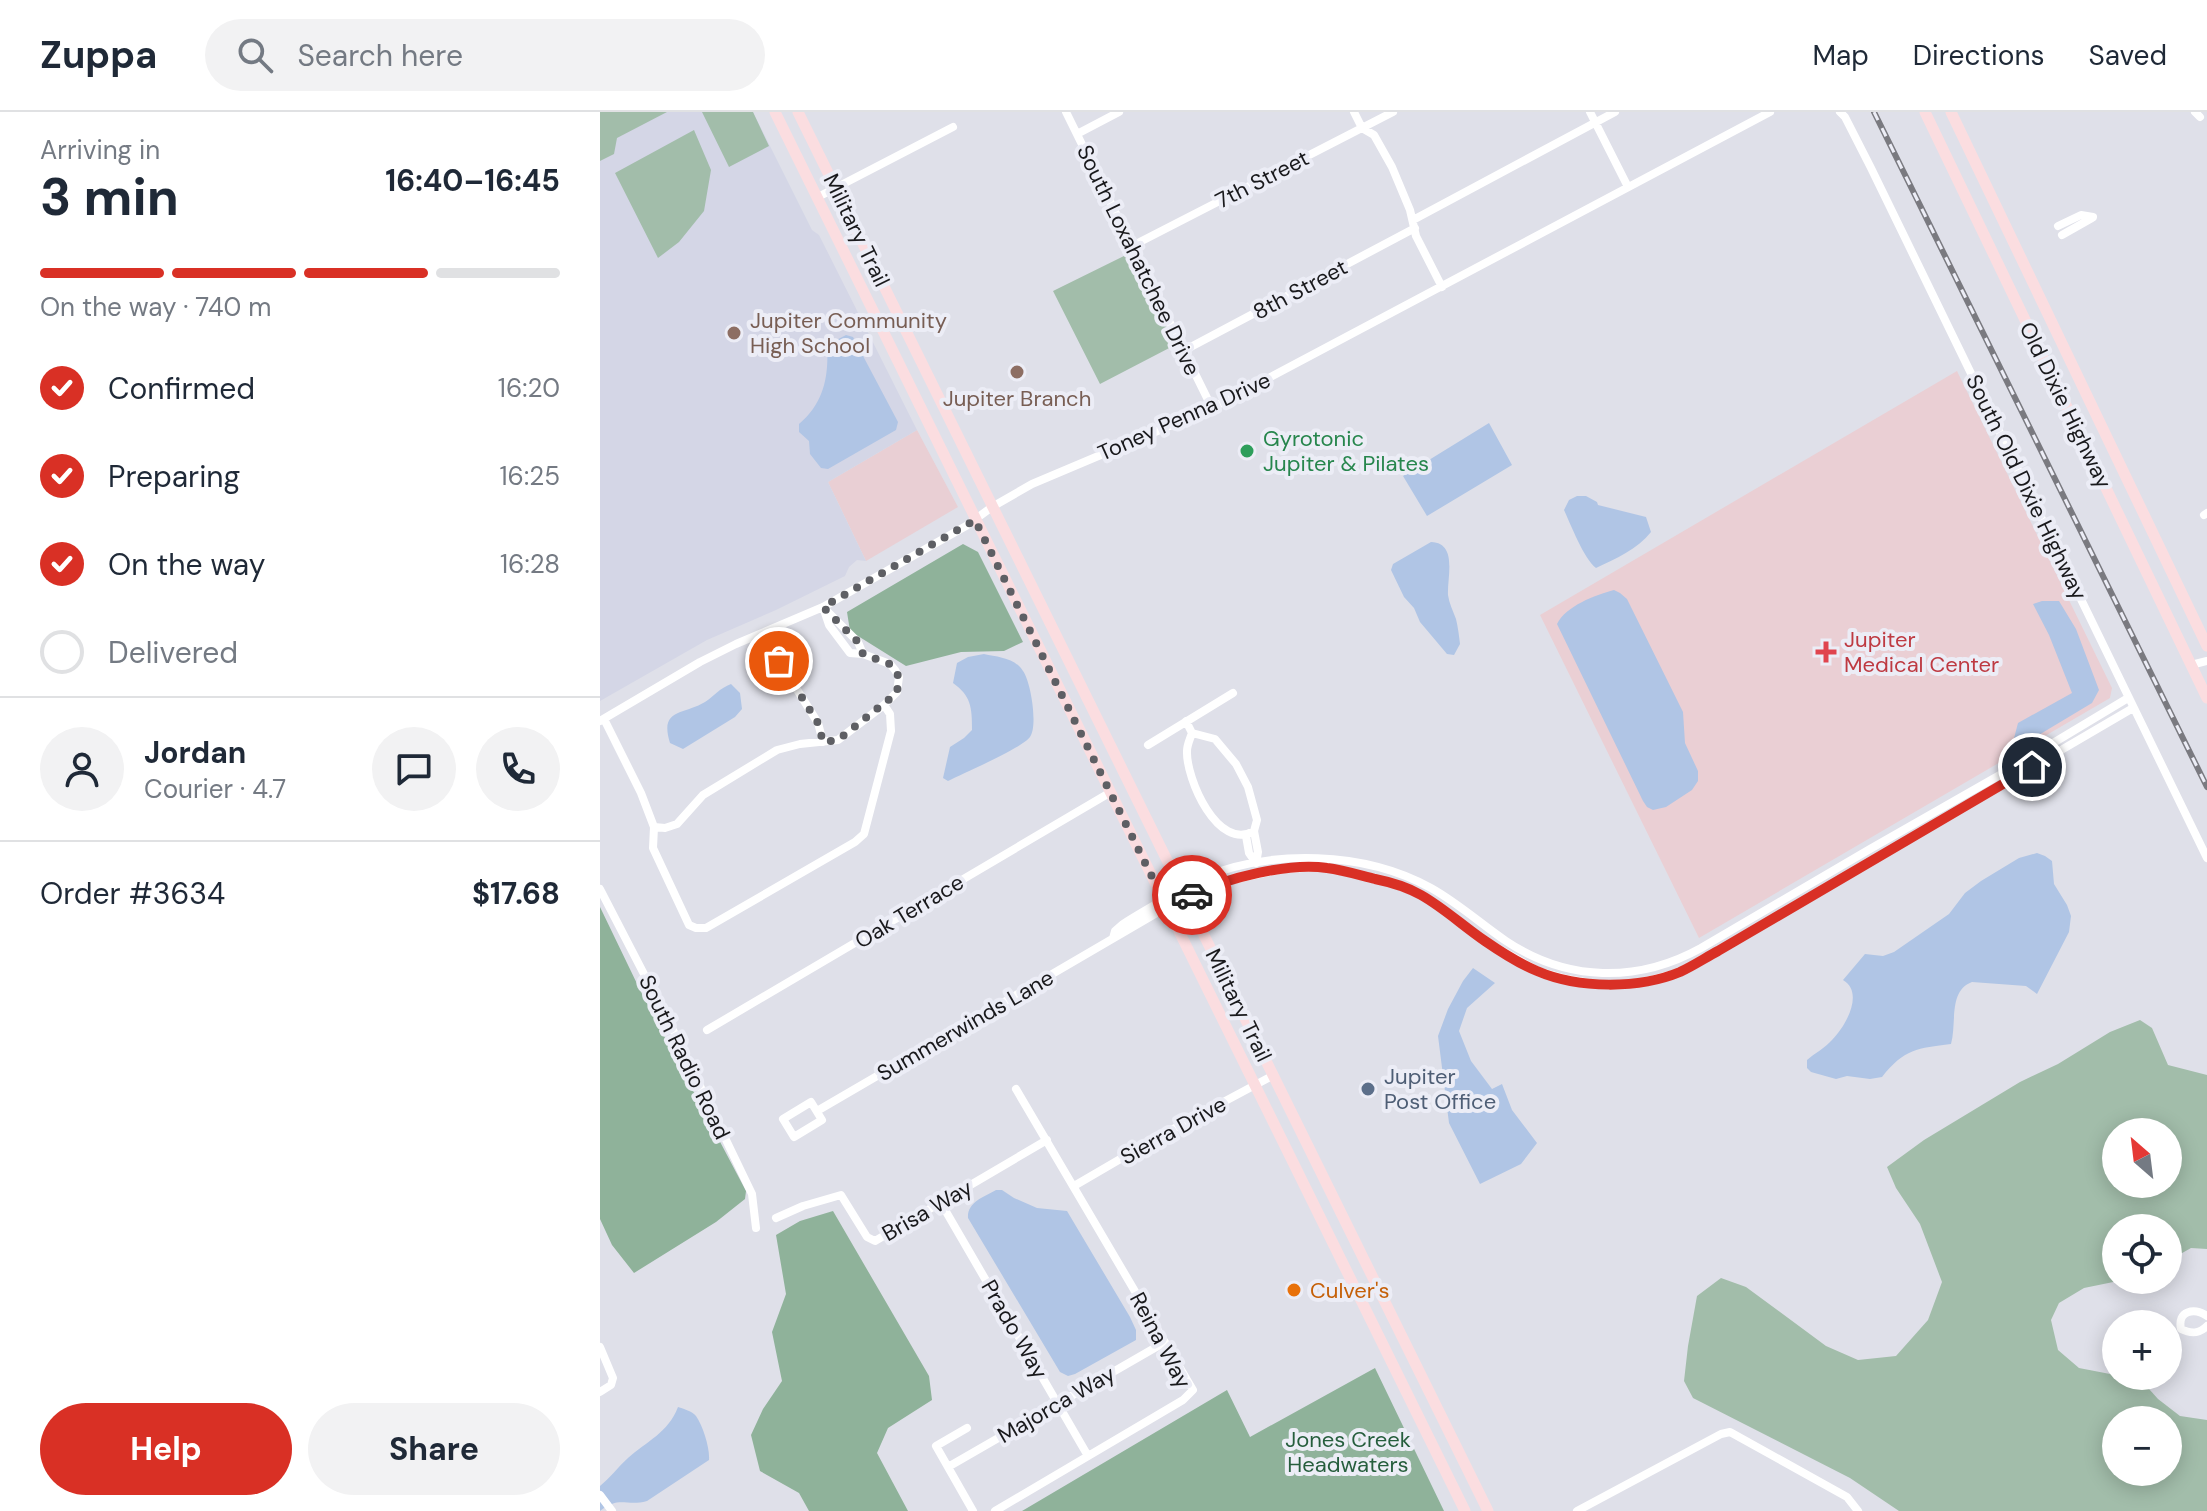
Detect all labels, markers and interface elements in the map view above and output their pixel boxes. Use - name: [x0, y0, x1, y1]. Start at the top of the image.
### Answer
- search box: [205, 19, 765, 91]
- text: Zuppa: [40, 30, 157, 80]
- icon: search: [233, 33, 277, 77]
- text: Search here: [297, 36, 463, 75]
- text: Map: [1812, 37, 1869, 74]
- text: Directions: [1913, 37, 2045, 74]
- text: Saved: [2089, 37, 2167, 74]
- text: Arriving in: [40, 133, 160, 167]
- street label: South Loxahatchee Drive: [1070, 140, 1207, 380]
- street label: 7th Street: [1211, 144, 1314, 215]
- text: 16:40–16:45: [385, 161, 560, 200]
- text: 3 min: [40, 163, 179, 231]
- street label: Military Trail: [817, 169, 896, 291]
- street label: 8th Street: [1248, 252, 1352, 326]
- text: On the way · 740 m: [40, 290, 271, 324]
- place label: Jupiter Community High School: [750, 306, 947, 360]
- street label: Old Dixie Highway: [2013, 317, 2118, 493]
- marker: Jupiter Community High School: [725, 324, 743, 342]
- marker: Jupiter Branch: [1008, 363, 1026, 381]
- street label: Toney Penna Drive: [1093, 365, 1275, 468]
- icon: check: [40, 366, 84, 410]
- text: Confirmed: [108, 369, 255, 408]
- street label: South Old Dixie Highway: [1959, 370, 2094, 605]
- text: 16:20: [498, 371, 560, 405]
- place label: Jupiter Branch: [943, 384, 1091, 413]
- place label: Gyrotonic Jupiter & Pilates: [1263, 424, 1429, 478]
- marker: Gyrotonic Jupiter & Pilates: [1238, 442, 1256, 460]
- icon: check: [40, 454, 84, 498]
- text: Preparing: [108, 457, 240, 496]
- text: 16:25: [499, 459, 560, 493]
- icon: check: [40, 542, 84, 586]
- text: On the way: [108, 545, 265, 584]
- text: 16:28: [500, 547, 560, 581]
- place label: Jupiter Medical Center: [1844, 625, 1999, 679]
- pin: [745, 627, 813, 695]
- text: Delivered: [108, 633, 238, 672]
- icon: bag: [757, 639, 801, 683]
- marker: Jupiter Medical Center: [1815, 641, 1837, 663]
- button: person: [40, 727, 124, 811]
- button: chat: [372, 727, 456, 811]
- button: phone: [476, 727, 560, 811]
- text: Jordan: [144, 733, 246, 772]
- pin: [1998, 733, 2066, 801]
- icon: home: [2010, 745, 2054, 789]
- text: Courier · 4.7: [144, 772, 286, 806]
- courier: [1152, 855, 1232, 935]
- street label: Oak Terrace: [849, 868, 969, 955]
- icon: car: [1170, 873, 1214, 917]
- text: Order #3634: [40, 874, 225, 913]
- text: $17.68: [472, 874, 560, 913]
- street label: Military Trail: [1199, 944, 1278, 1066]
- street label: Summerwinds Lane: [872, 963, 1059, 1088]
- street label: South Radio Road: [632, 970, 737, 1144]
- place label: Jupiter Post Office: [1384, 1062, 1496, 1116]
- marker: Jupiter Post Office: [1359, 1080, 1377, 1098]
- street label: Sierra Drive: [1115, 1089, 1231, 1171]
- north arrow: [2102, 1118, 2182, 1198]
- map controls: [2102, 1118, 2182, 1486]
- street label: Brisa Way: [877, 1173, 978, 1248]
- button: locate: [2102, 1214, 2182, 1294]
- street label: Prado Way: [975, 1275, 1055, 1384]
- place label: Culver's: [1310, 1276, 1390, 1305]
- marker: Culver's: [1285, 1281, 1303, 1299]
- street label: Reina Way: [1123, 1287, 1198, 1393]
- button: +: [2102, 1310, 2182, 1390]
- street label: Majorca Way: [992, 1359, 1120, 1450]
- button: Help: [40, 1403, 292, 1495]
- button: Share: [308, 1403, 560, 1495]
- button: −: [2102, 1406, 2182, 1486]
- park label: Jones Creek Headwaters: [1285, 1425, 1411, 1479]

